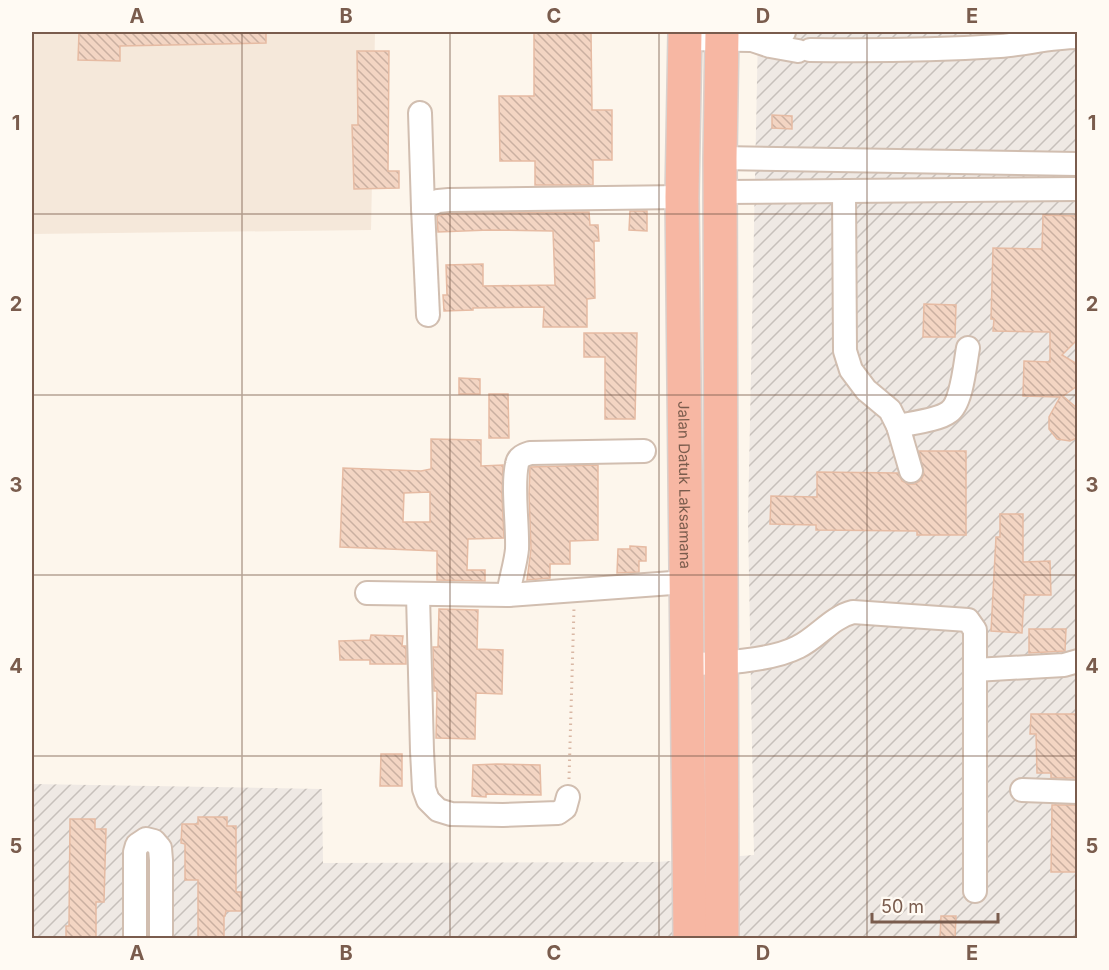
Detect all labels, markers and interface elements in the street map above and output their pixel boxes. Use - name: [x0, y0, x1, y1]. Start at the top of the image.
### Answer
- text: A: [130, 4, 145, 28]
- text: B: [339, 4, 353, 28]
- text: C: [547, 4, 561, 28]
- text: D: [756, 4, 770, 28]
- text: E: [966, 4, 978, 28]
- text: 1: [12, 111, 20, 135]
- text: 1: [1088, 111, 1096, 135]
- text: 2: [10, 292, 22, 316]
- text: 2: [1086, 292, 1098, 316]
- street label: Jalan Datuk Laksamana: [675, 401, 696, 569]
- text: 3: [10, 473, 22, 497]
- text: 3: [1086, 473, 1098, 497]
- text: 4: [9, 654, 23, 678]
- text: 4: [1085, 654, 1099, 678]
- text: 5: [10, 834, 22, 858]
- text: 5: [1086, 834, 1098, 858]
- scale bar: [872, 886, 998, 924]
- text: 50 m: [881, 896, 924, 917]
- text: A: [130, 941, 145, 965]
- text: B: [339, 941, 353, 965]
- text: C: [547, 941, 561, 965]
- text: D: [756, 941, 770, 965]
- text: E: [966, 941, 978, 965]

